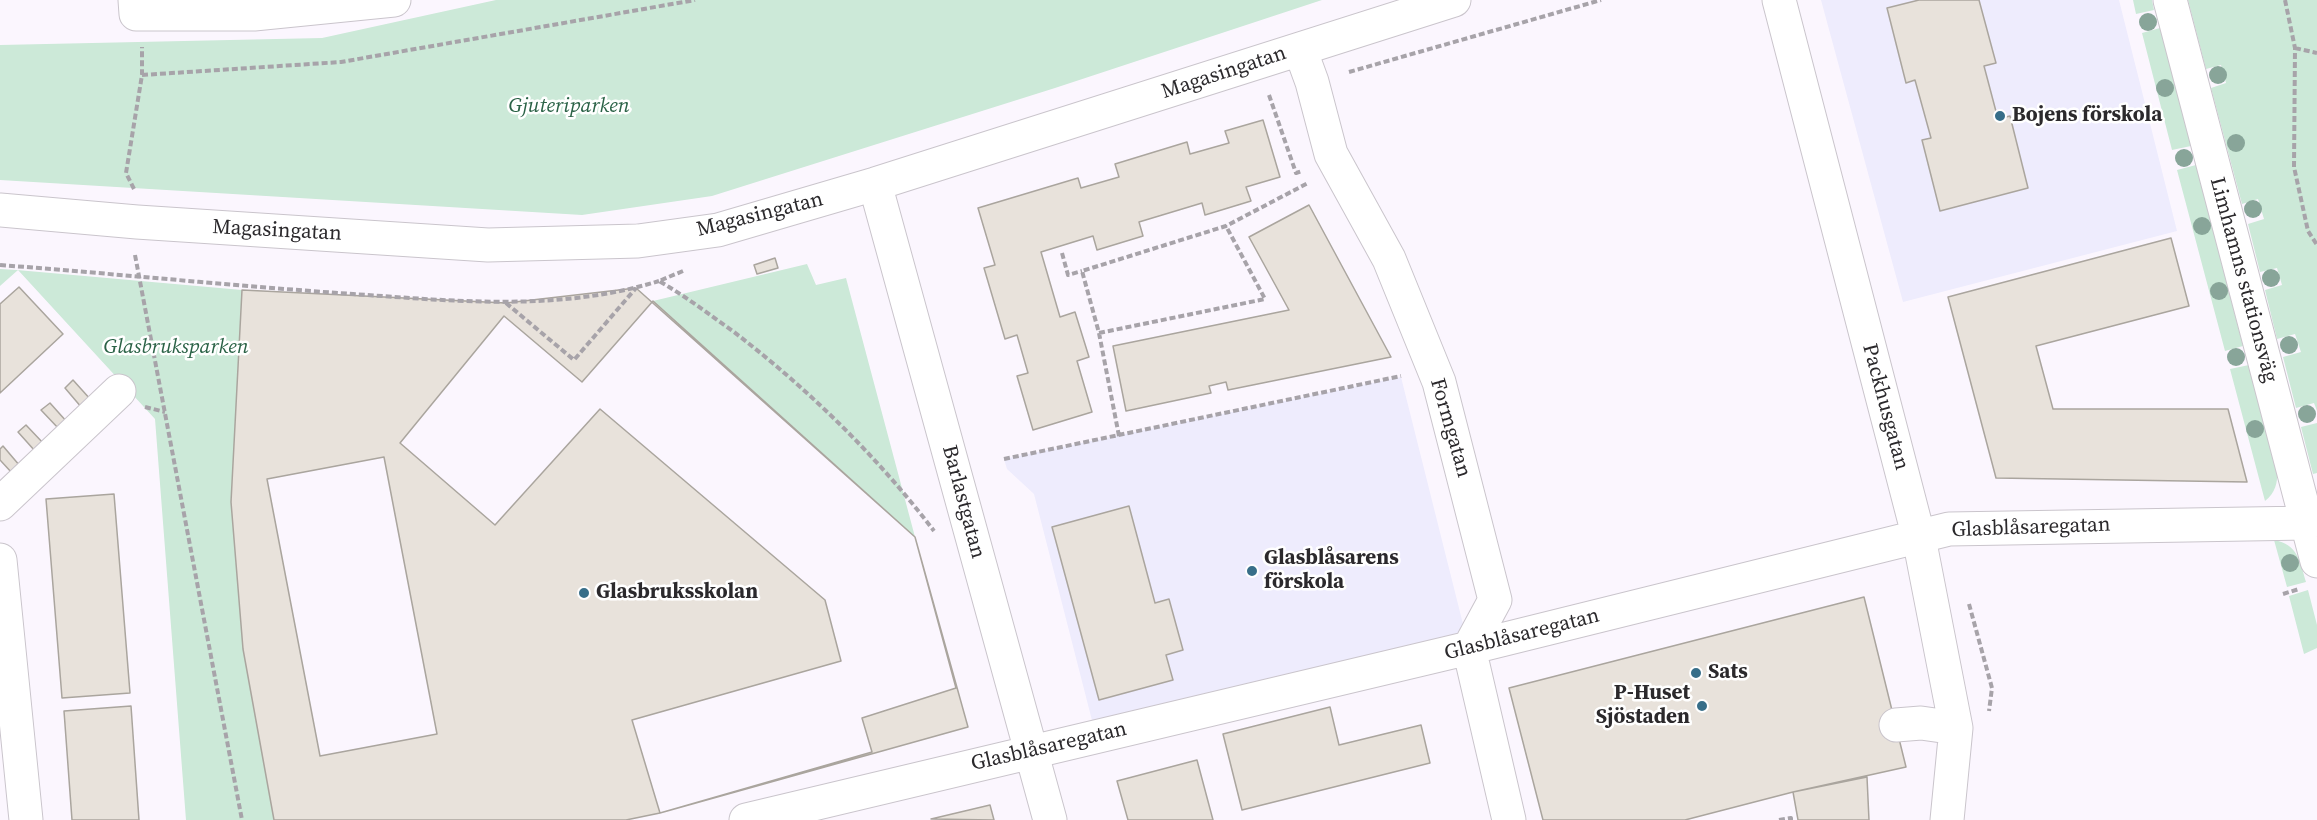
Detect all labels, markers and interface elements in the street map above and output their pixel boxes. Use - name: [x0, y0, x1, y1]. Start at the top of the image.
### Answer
- street label: Magasingatan: [1159, 41, 1289, 105]
- park label: Gjuteriparken: [508, 94, 630, 120]
- place label: Bojens förskola: [2012, 103, 2162, 129]
- marker: Bojens förskola: [1993, 109, 2007, 123]
- street label: Limhamns stationsväg: [2203, 175, 2283, 385]
- street label: Magasingatan: [694, 187, 826, 243]
- street label: Magasingatan: [212, 215, 342, 247]
- park label: Glasbruksparken: [103, 335, 249, 361]
- street label: Packhusgatan: [1856, 341, 1914, 473]
- street label: Formgatan: [1424, 376, 1476, 480]
- street label: Barlastgatan: [936, 443, 990, 561]
- street label: Glasblåsaregatan: [1951, 513, 2111, 543]
- place label: Glasblåsarens förskola: [1264, 546, 1399, 596]
- marker: Glasblåsarens förskola: [1245, 564, 1259, 578]
- place label: Glasbruksskolan: [596, 580, 758, 606]
- marker: Glasbruksskolan: [577, 586, 591, 600]
- street label: Glasblåsaregatan: [1442, 604, 1602, 666]
- place label: Sats: [1708, 660, 1748, 686]
- marker: Sats: [1689, 666, 1703, 680]
- place label: P-Huset Sjöstaden: [1596, 681, 1690, 731]
- marker: P-Huset Sjöstaden: [1695, 699, 1709, 713]
- street label: Glasblåsaregatan: [969, 717, 1129, 777]

